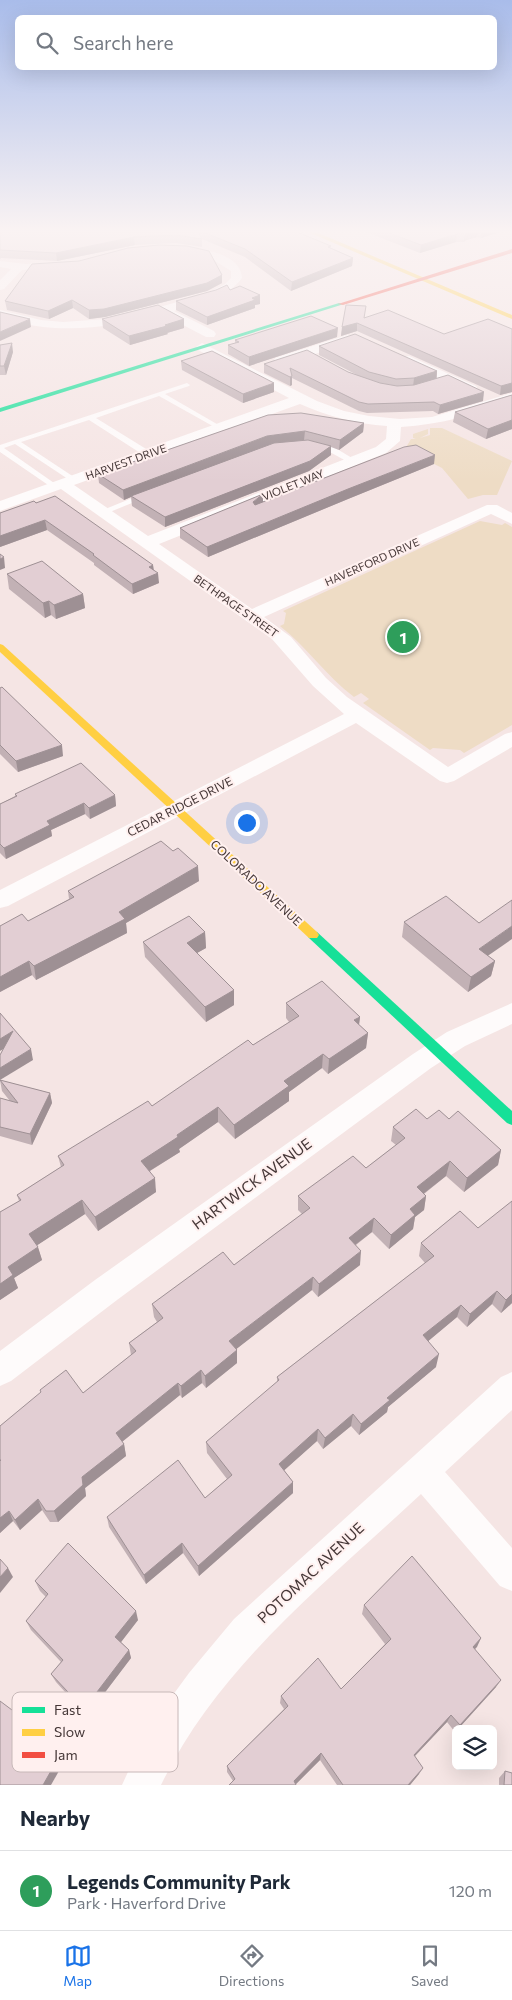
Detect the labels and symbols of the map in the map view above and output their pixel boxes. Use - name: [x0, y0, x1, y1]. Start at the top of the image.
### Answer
- street label: HARVEST DRIVE: [84, 441, 168, 482]
- street label: VIOLET WAY: [260, 466, 326, 503]
- street label: HAVERFORD DRIVE: [323, 535, 421, 588]
- street label: BETHPAGE STREET: [192, 572, 281, 640]
- pin: 1: [387, 618, 419, 656]
- street label: CEDAR RIDGE DRIVE: [124, 773, 235, 839]
- your location: [234, 810, 260, 836]
- street label: COLORADO AVENUE: [208, 836, 305, 928]
- street label: HARTWICK AVENUE: [188, 1134, 315, 1233]
- street label: POTOMAC AVENUE: [253, 1518, 367, 1626]
- legend: [12, 1692, 178, 1772]
- text: Fast: [54, 1701, 81, 1718]
- text: Slow: [54, 1723, 85, 1740]
- text: Jam: [54, 1746, 78, 1763]

